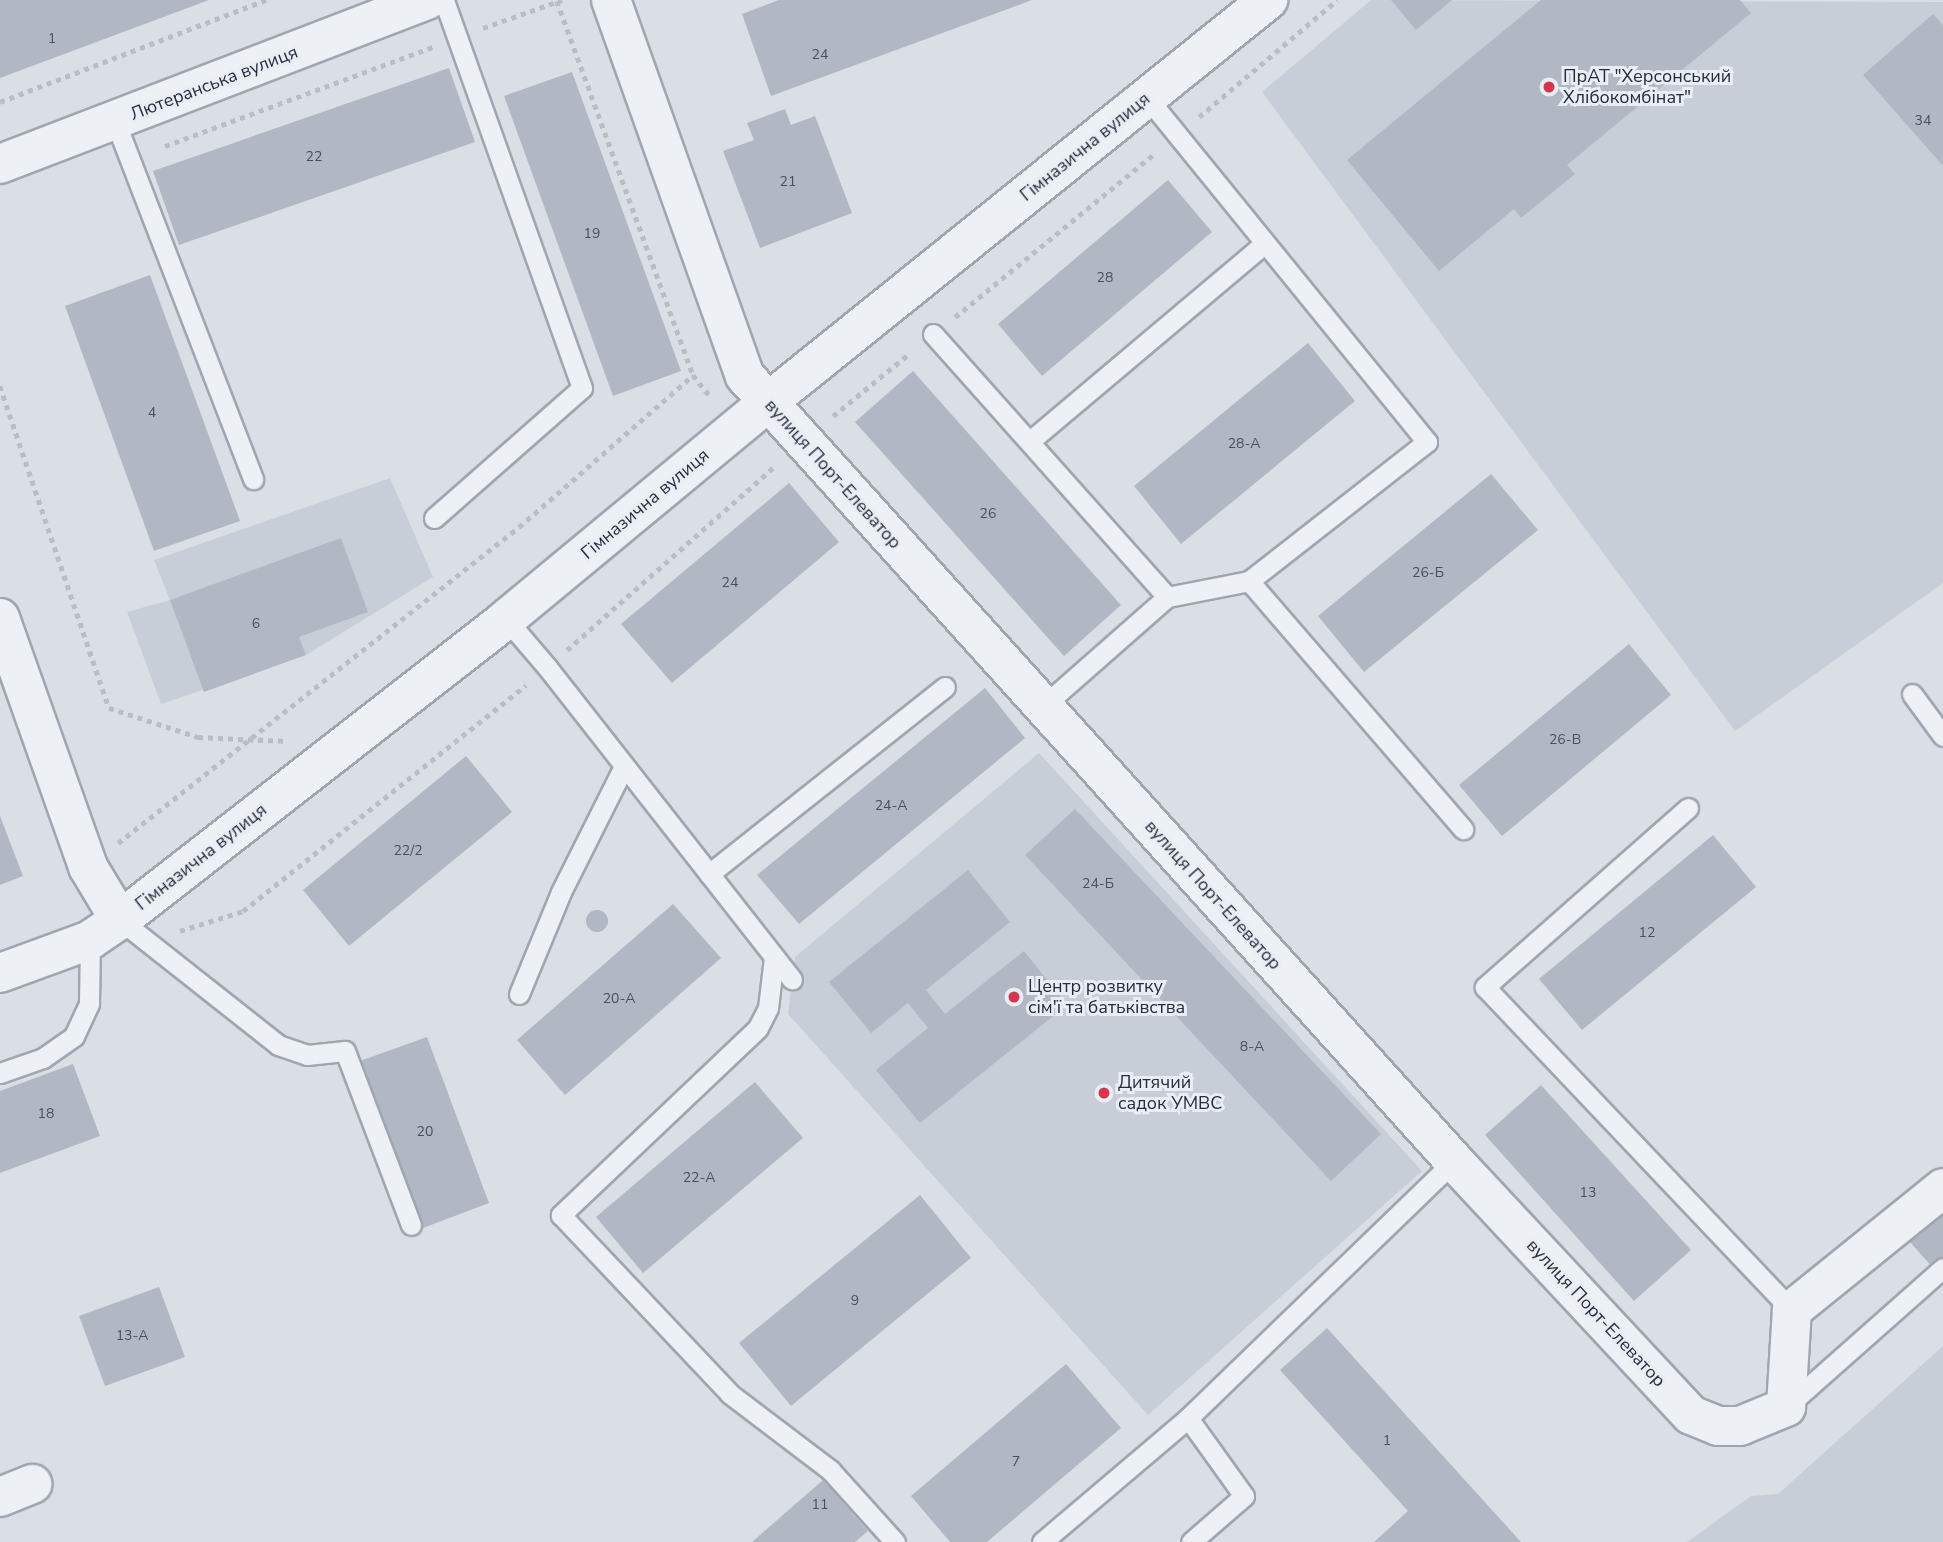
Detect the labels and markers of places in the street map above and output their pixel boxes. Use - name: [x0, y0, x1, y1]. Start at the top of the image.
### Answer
- place label: ПрАТ "Херсонський Хлібокомбінат": [1563, 66, 1731, 108]
- marker: ПрАТ "Херсонський Хлібокомбінат": [1541, 79, 1557, 95]
- place label: Центр розвитку сім'ї та батьківства: [1028, 976, 1185, 1018]
- marker: Центр розвитку сім'ї та батьківства: [1006, 989, 1022, 1005]
- place label: Дитячий садок УМВС: [1118, 1072, 1222, 1114]
- marker: Дитячий садок УМВС: [1096, 1085, 1112, 1101]

